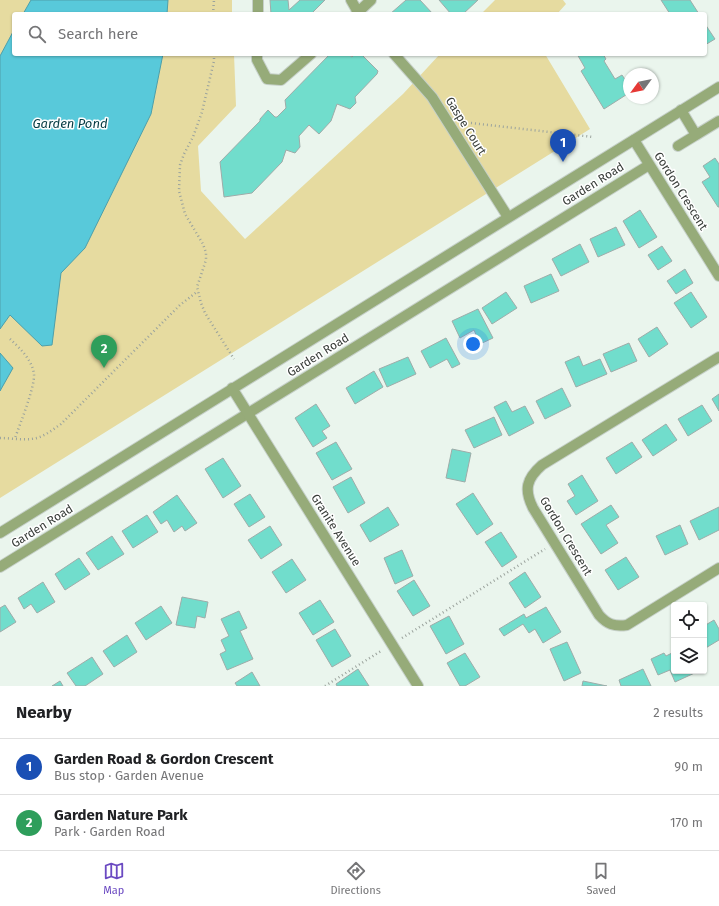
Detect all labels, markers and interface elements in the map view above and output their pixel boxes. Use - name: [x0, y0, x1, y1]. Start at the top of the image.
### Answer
- search box: [12, 12, 707, 56]
- icon: search: [26, 23, 48, 45]
- text: Search here: [58, 25, 138, 43]
- north arrow: [623, 68, 659, 104]
- street label: Gaspe Court: [443, 94, 490, 158]
- water label: Garden Pond: [32, 116, 108, 131]
- pin: 1: [550, 129, 576, 162]
- street label: Gordon Crescent: [651, 149, 711, 233]
- street label: Garden Road: [560, 160, 626, 208]
- street label: Garden Road: [285, 331, 351, 379]
- your location: [463, 334, 483, 354]
- pin: 2: [91, 335, 117, 368]
- street label: Granite Avenue: [308, 491, 364, 569]
- street label: Gordon Crescent: [537, 494, 595, 579]
- street label: Garden Road: [9, 502, 75, 550]
- map controls: [671, 602, 707, 674]
- button: locate: [671, 602, 707, 638]
- button: layers: [671, 638, 707, 674]
- text: Nearby: [16, 702, 71, 723]
- text: 2 results: [653, 705, 703, 720]
- text: Garden Road & Gordon Crescent: [54, 750, 273, 768]
- text: 1: [26, 759, 32, 774]
- text: 90 m: [674, 759, 703, 774]
- text: Bus stop · Garden Avenue: [54, 768, 204, 783]
- text: Garden Nature Park: [54, 806, 188, 824]
- text: 2: [26, 815, 32, 830]
- text: 170 m: [670, 815, 703, 830]
- text: Park · Garden Road: [54, 824, 165, 839]
- tab: Map: [103, 860, 125, 897]
- tab: Directions: [330, 860, 381, 897]
- tab: Saved: [586, 860, 616, 897]

